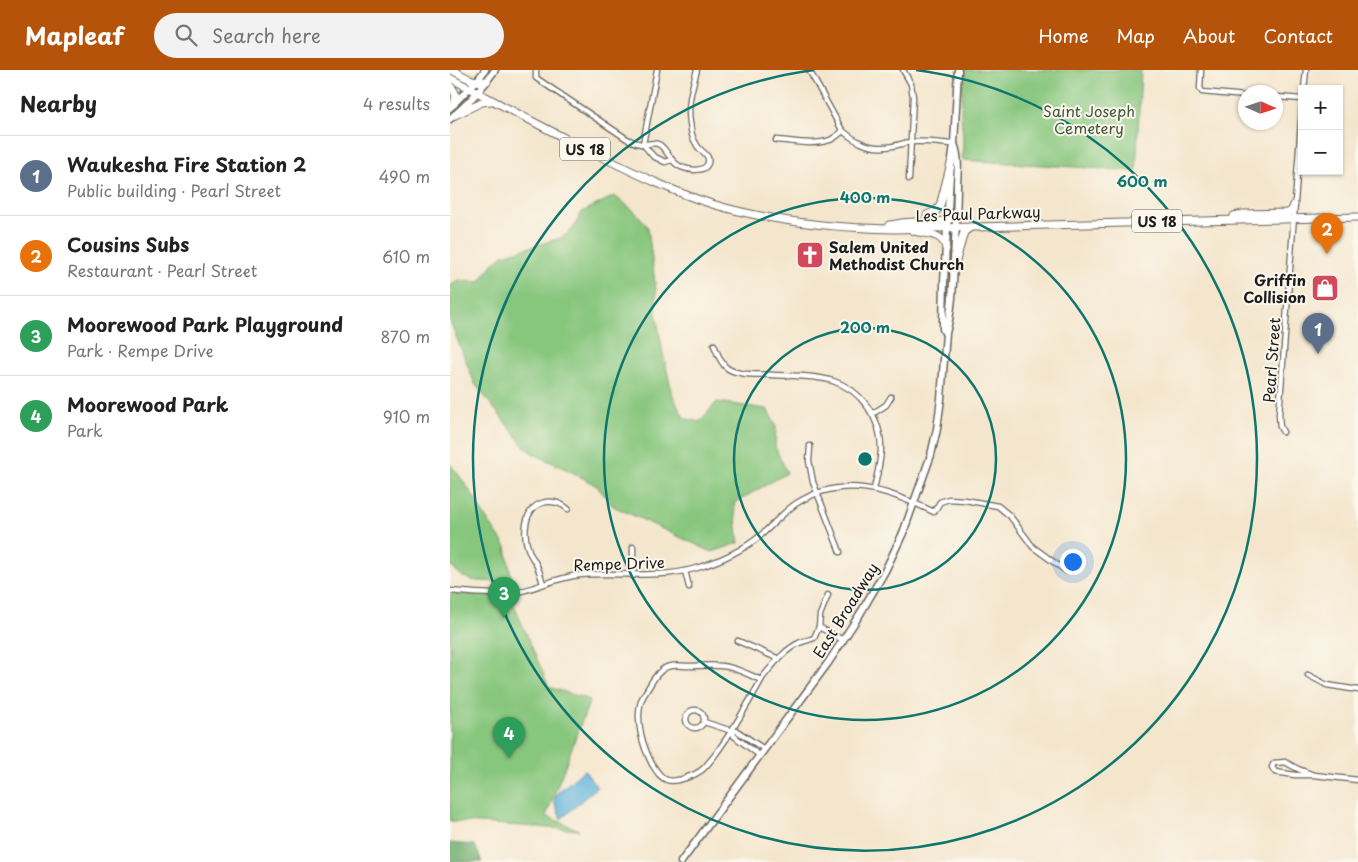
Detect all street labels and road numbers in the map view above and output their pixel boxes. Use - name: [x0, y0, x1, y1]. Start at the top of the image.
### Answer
- road number: US 18: [560, 138, 610, 160]
- street label: Les Paul Parkway: [915, 199, 1041, 227]
- road number: US 18: [1132, 210, 1182, 232]
- street label: Pearl Street: [1257, 317, 1285, 403]
- street label: Rempe Drive: [573, 550, 665, 576]
- street label: East Broadway: [806, 558, 884, 662]

